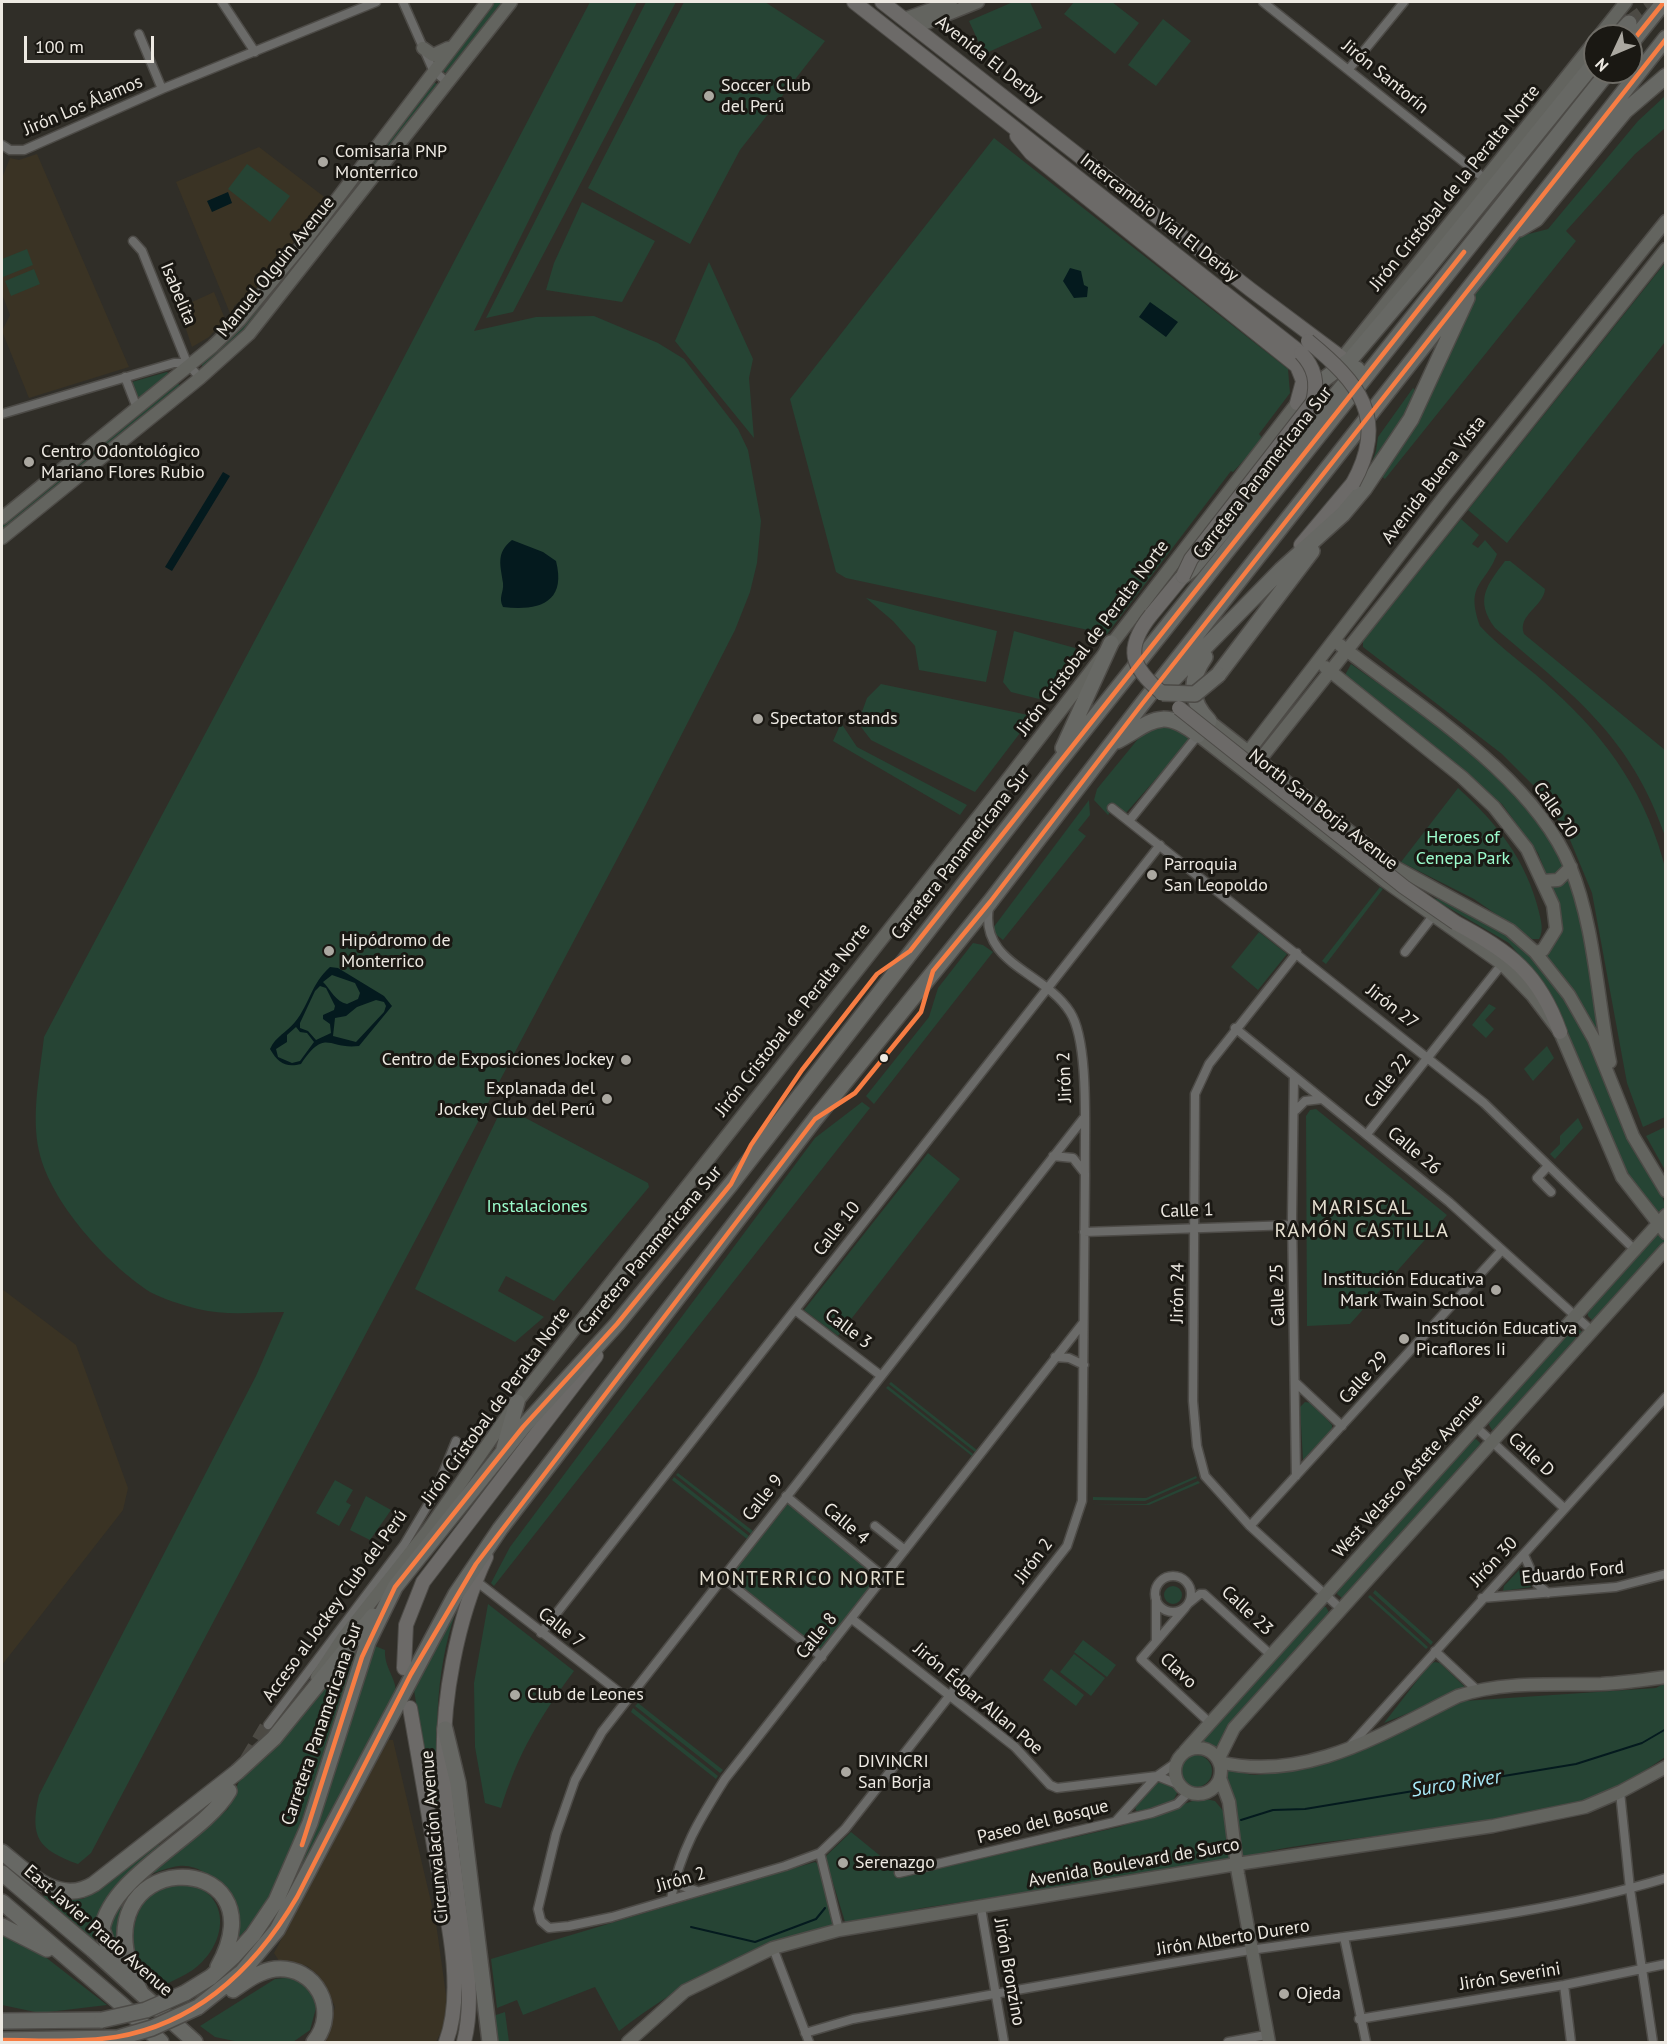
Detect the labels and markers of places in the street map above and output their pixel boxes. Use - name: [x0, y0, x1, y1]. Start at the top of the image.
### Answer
- place label: Soccer Club del Perú: [721, 75, 811, 118]
- marker: Soccer Club del Perú: [702, 89, 716, 103]
- place label: Comisaría PNP Monterrico: [335, 141, 447, 184]
- marker: Comisaría PNP Monterrico: [316, 155, 330, 169]
- place label: Centro Odontológico Mariano Flores Rubio: [41, 441, 205, 484]
- marker: Centro Odontológico Mariano Flores Rubio: [22, 455, 36, 469]
- place label: Spectator stands: [770, 708, 898, 730]
- marker: Spectator stands: [751, 712, 765, 726]
- place label: Parroquia San Leopoldo: [1164, 854, 1268, 896]
- marker: Parroquia San Leopoldo: [1145, 868, 1159, 882]
- place label: Hipódromo de Monterrico: [341, 930, 451, 972]
- marker: Hipódromo de Monterrico: [322, 944, 336, 958]
- place label: Centro de Exposiciones Jockey: [382, 1049, 614, 1071]
- unlabelled marker: [878, 1052, 890, 1064]
- marker: Centro de Exposiciones Jockey: [619, 1053, 633, 1067]
- place label: Explanada del Jockey Club del Perú: [439, 1078, 595, 1120]
- marker: Explanada del Jockey Club del Perú: [600, 1092, 614, 1106]
- place label: Institución Educativa Mark Twain School: [1323, 1269, 1484, 1312]
- marker: Institución Educativa Mark Twain School: [1489, 1283, 1503, 1297]
- place label: Institución Educativa Picaflores Ii: [1416, 1318, 1577, 1360]
- marker: Institución Educativa Picaflores Ii: [1397, 1332, 1411, 1346]
- place label: Club de Leones: [527, 1684, 644, 1706]
- marker: Club de Leones: [508, 1688, 522, 1702]
- place label: DIVINCRI San Borja: [858, 1751, 931, 1794]
- marker: DIVINCRI San Borja: [839, 1765, 853, 1779]
- place label: Serenazgo: [855, 1852, 935, 1874]
- marker: Serenazgo: [836, 1856, 850, 1870]
- place label: Ojeda: [1296, 1983, 1341, 2005]
- marker: Ojeda: [1277, 1987, 1291, 2001]

